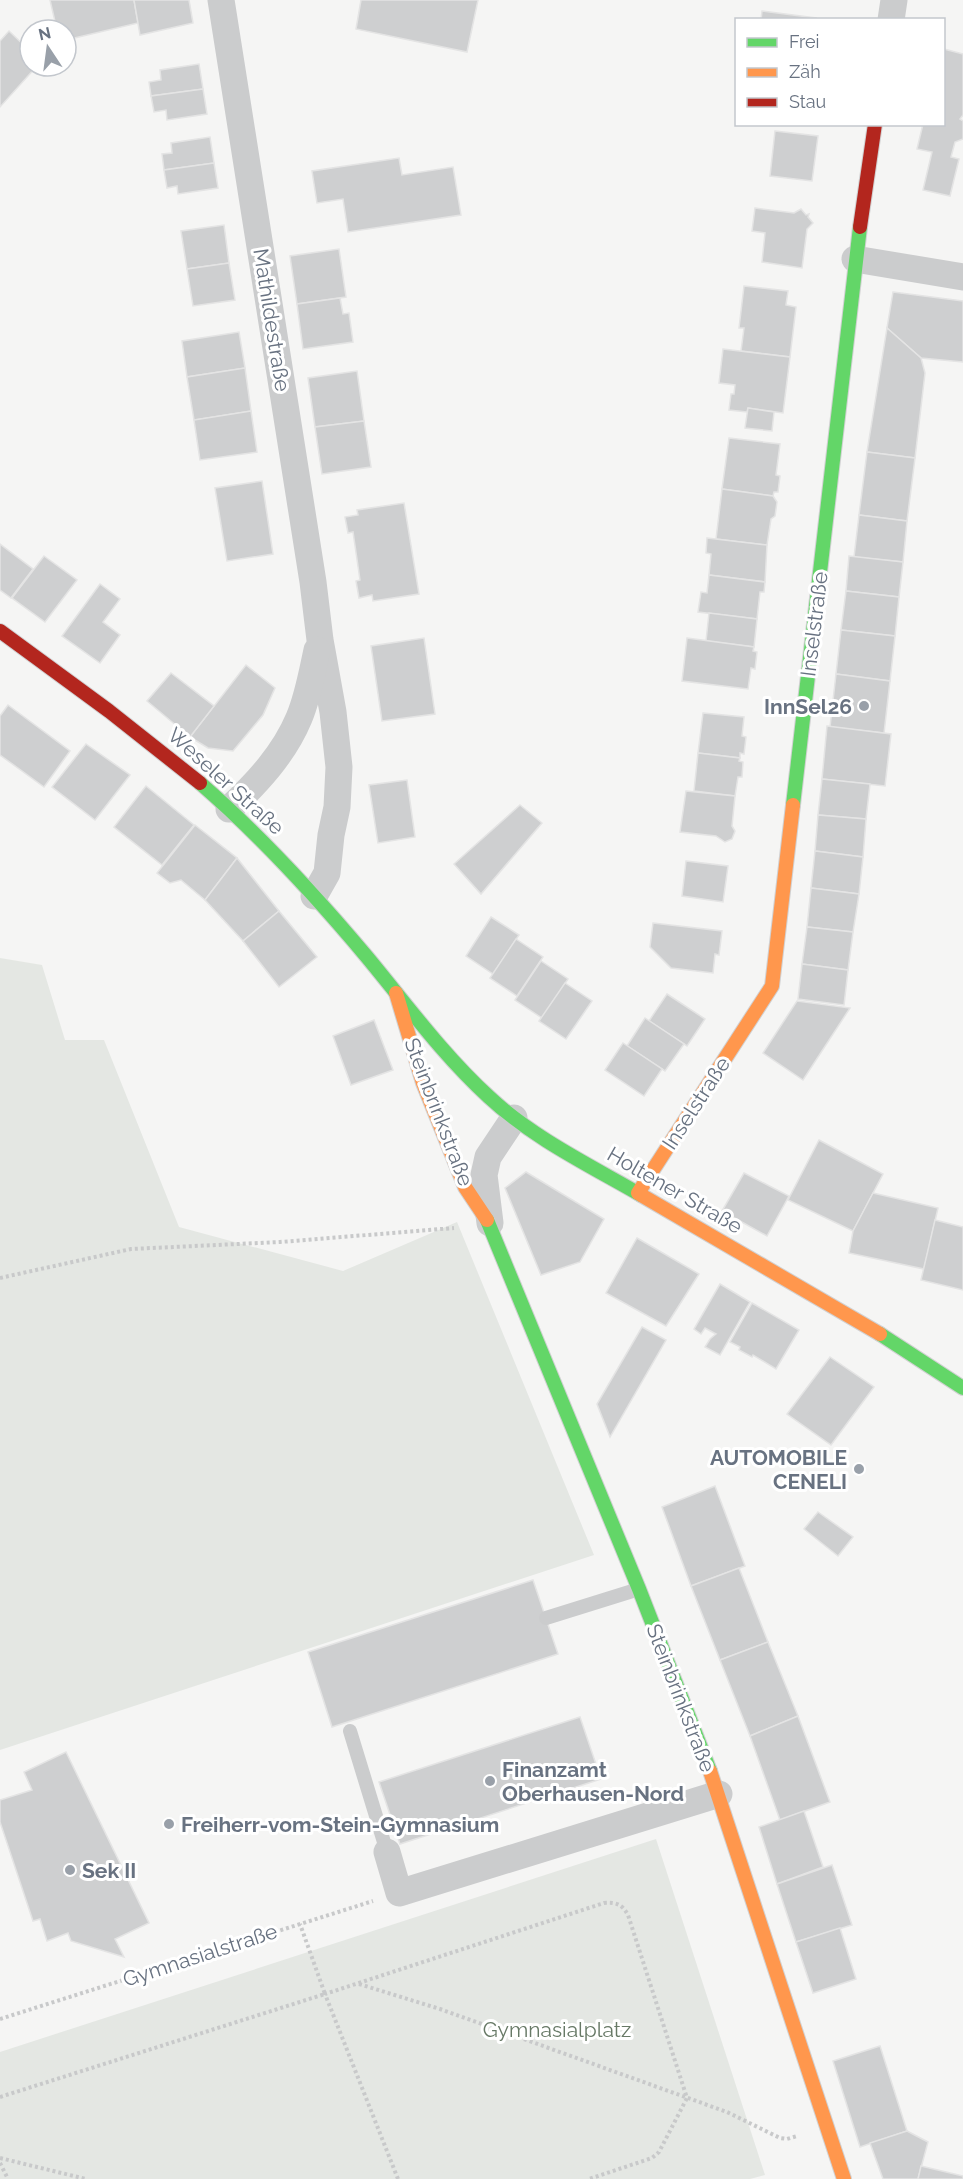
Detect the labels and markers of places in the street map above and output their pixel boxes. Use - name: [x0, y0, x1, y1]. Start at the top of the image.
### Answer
- place label: InnSel26: [764, 694, 852, 719]
- marker: InnSel26: [857, 699, 871, 713]
- place label: AUTOMOBILE CENELI: [710, 1445, 847, 1494]
- marker: AUTOMOBILE CENELI: [852, 1462, 866, 1476]
- place label: Finanzamt Oberhausen-Nord: [502, 1757, 684, 1806]
- marker: Finanzamt Oberhausen-Nord: [483, 1774, 497, 1788]
- place label: Freiherr-vom-Stein-Gymnasium: [181, 1812, 499, 1837]
- marker: Freiherr-vom-Stein-Gymnasium: [162, 1817, 176, 1831]
- place label: Sek II: [82, 1858, 136, 1883]
- marker: Sek II: [63, 1863, 77, 1877]

